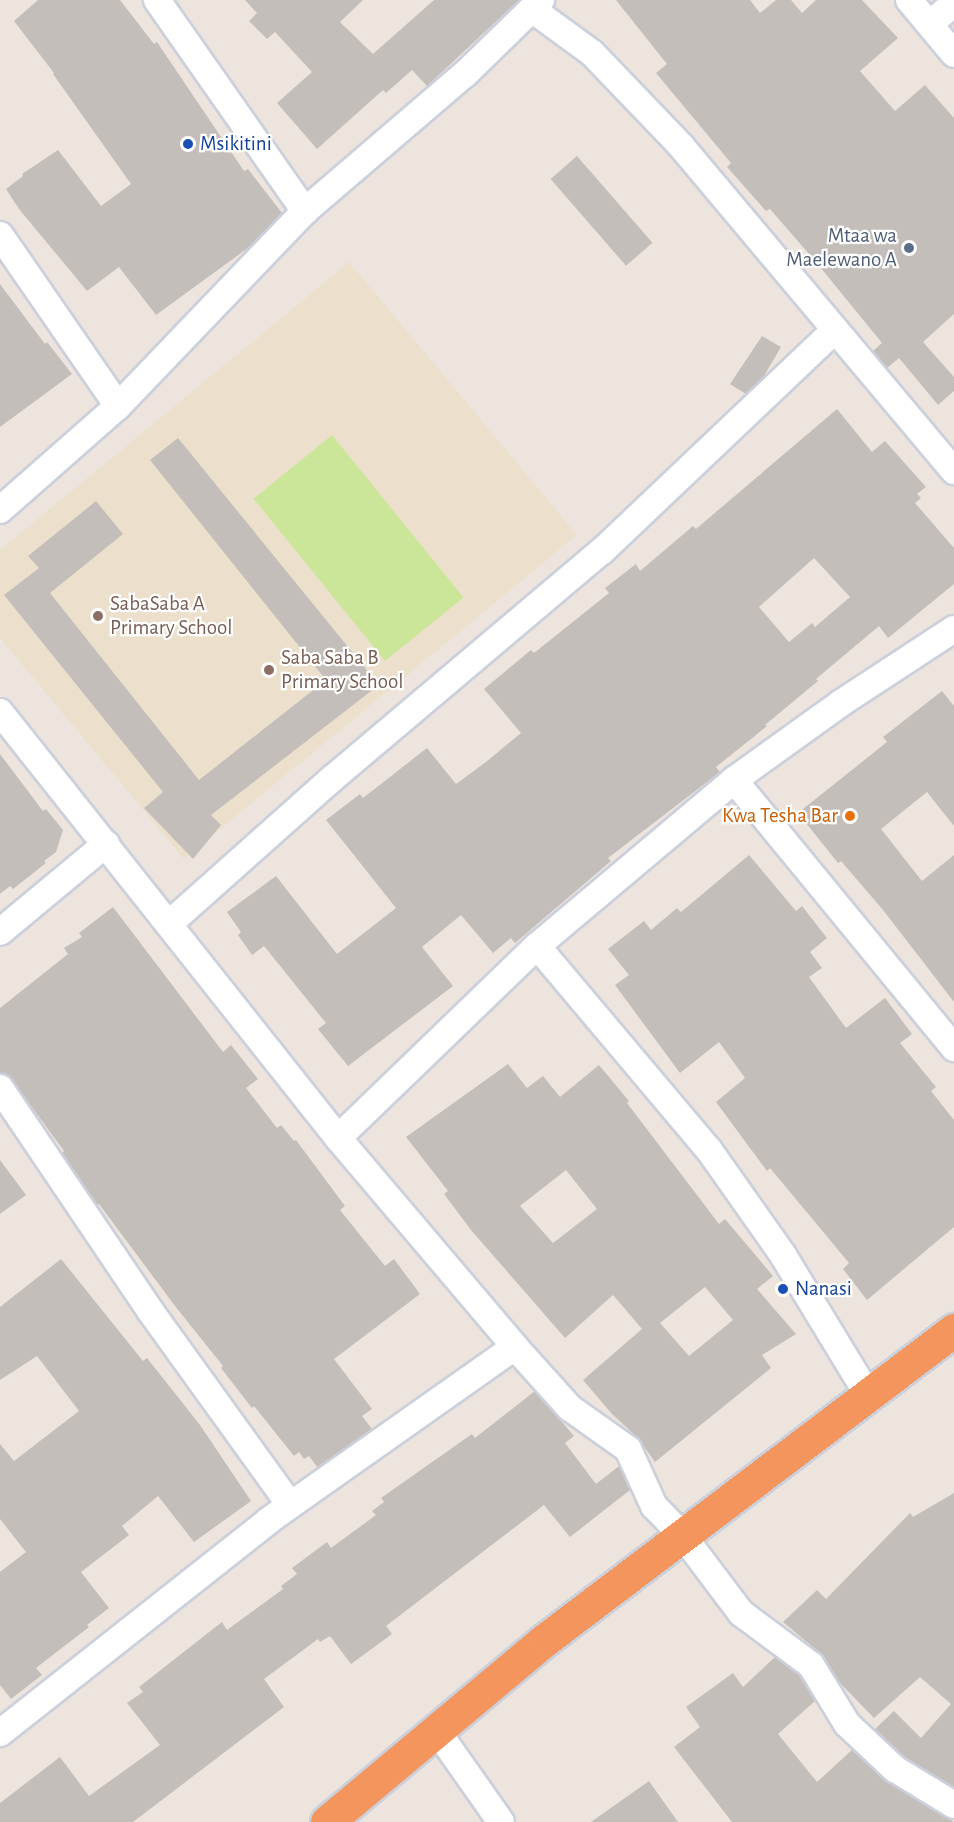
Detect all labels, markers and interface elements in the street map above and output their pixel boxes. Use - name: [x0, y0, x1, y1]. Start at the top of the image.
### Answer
- place label: Msikitini: [200, 131, 272, 157]
- marker: Msikitini: [181, 137, 195, 151]
- place label: Mtaa wa Maelewano A: [786, 223, 897, 273]
- marker: Mtaa wa Maelewano A: [902, 241, 916, 255]
- place label: SabaSaba A Primary School: [110, 591, 233, 641]
- marker: SabaSaba A Primary School: [91, 609, 105, 623]
- place label: Saba Saba B Primary School: [281, 645, 404, 695]
- marker: Saba Saba B Primary School: [262, 663, 276, 677]
- place label: Kwa Tesha Bar: [722, 803, 838, 829]
- marker: Kwa Tesha Bar: [843, 809, 857, 823]
- place label: Nanasi: [795, 1276, 852, 1302]
- marker: Nanasi: [776, 1282, 790, 1296]

